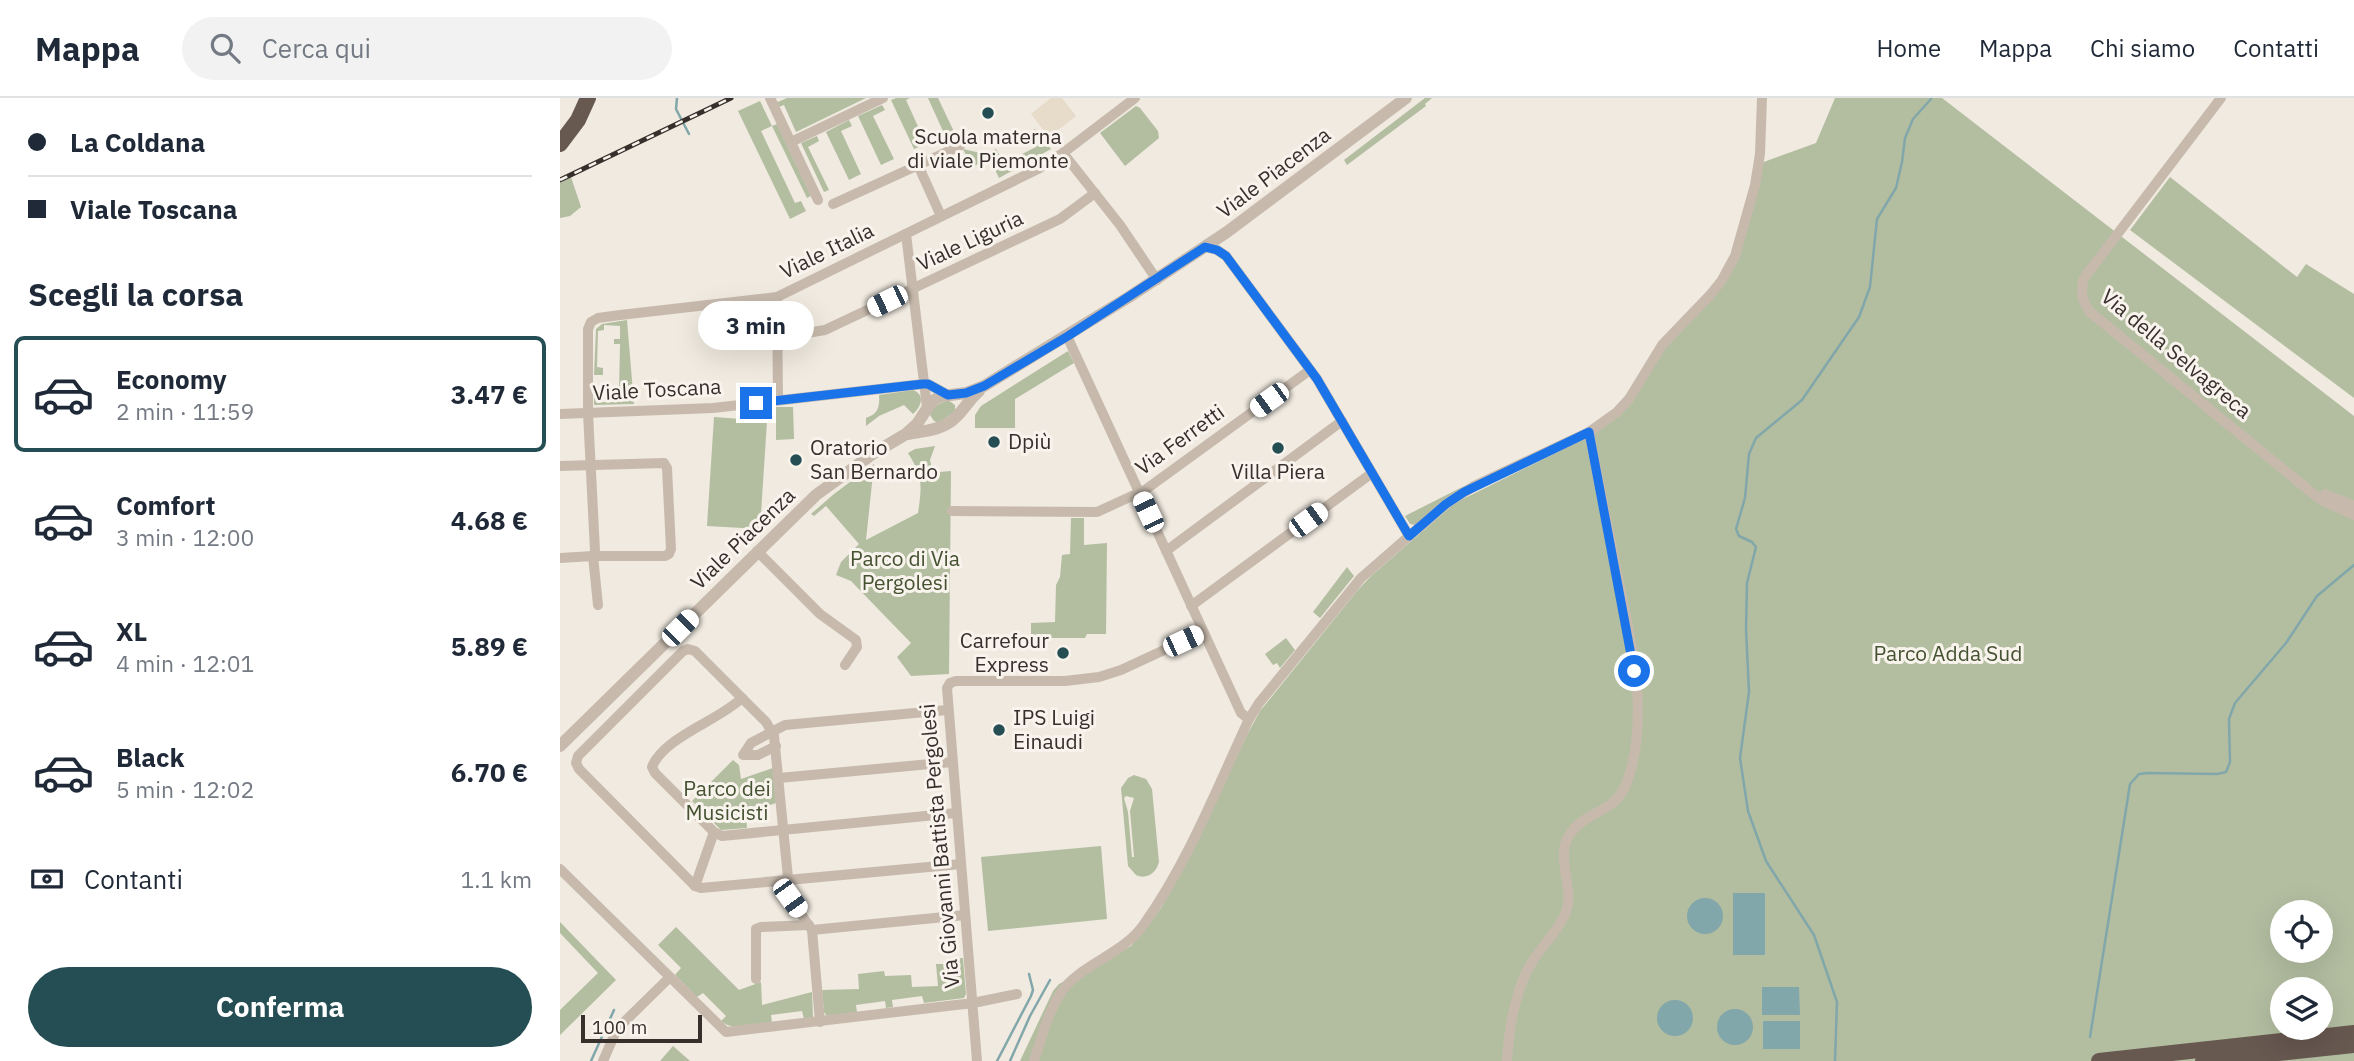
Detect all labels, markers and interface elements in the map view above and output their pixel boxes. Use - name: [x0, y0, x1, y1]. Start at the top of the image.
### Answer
- search box: [182, 17, 672, 80]
- text: Mappa: [35, 27, 140, 70]
- icon: search: [206, 29, 244, 67]
- text: Cerca qui: [262, 31, 371, 65]
- text: Home: [1877, 32, 1941, 64]
- text: Mappa: [1979, 32, 2052, 64]
- text: Chi siamo: [2090, 32, 2195, 64]
- text: Contatti: [2233, 32, 2319, 64]
- marker: Scuola materna di viale Piemonte: [980, 105, 996, 121]
- street label: Viale Piacenza: [1211, 120, 1336, 224]
- place label: Scuola materna di viale Piemonte: [907, 122, 1069, 174]
- text: La Coldana: [70, 125, 205, 159]
- text: Viale Toscana: [70, 192, 238, 226]
- street label: Viale Liguria: [912, 203, 1027, 277]
- street label: Viale Italia: [775, 215, 878, 285]
- text: Scegli la corsa: [28, 273, 244, 315]
- car: [864, 282, 911, 320]
- street label: Via della Selvagreca: [2096, 282, 2258, 424]
- callout: 3 min: [698, 302, 814, 350]
- text: 3 min: [726, 310, 786, 340]
- text: Economy: [116, 362, 227, 396]
- icon: car: [32, 363, 95, 426]
- street label: Viale Toscana: [592, 372, 722, 406]
- text: 3.47 €: [451, 377, 528, 411]
- car: [1246, 379, 1293, 421]
- route end: [740, 387, 772, 419]
- text: 2 min · 11:59: [116, 396, 254, 426]
- street label: Via Ferretti: [1129, 397, 1230, 481]
- place label: Dpiù: [1008, 427, 1051, 455]
- place label: Oratorio San Bernardo: [810, 433, 938, 485]
- marker: Dpiù: [986, 434, 1002, 450]
- marker: Villa Piera: [1270, 440, 1286, 456]
- marker: Oratorio San Bernardo: [788, 452, 804, 468]
- place label: Villa Piera: [1231, 457, 1325, 485]
- street label: Viale Piacenza: [684, 481, 801, 595]
- text: Comfort: [116, 488, 215, 522]
- icon: car: [32, 489, 95, 552]
- car: [1130, 489, 1167, 535]
- car: [1285, 499, 1332, 541]
- text: 4.68 €: [451, 503, 528, 537]
- text: 3 min · 12:00: [116, 522, 254, 552]
- park label: Parco di Via Pergolesi: [850, 544, 960, 596]
- car: [658, 606, 703, 650]
- text: XL: [116, 614, 147, 648]
- icon: car: [32, 615, 95, 678]
- car: [1160, 623, 1207, 659]
- place label: Carrefour Express: [960, 626, 1049, 678]
- text: 5.89 €: [451, 629, 528, 663]
- park label: Parco Adda Sud: [1874, 639, 2022, 667]
- marker: Carrefour Express: [1055, 645, 1071, 661]
- text: 4 min · 12:01: [116, 648, 254, 678]
- route start: [1618, 655, 1650, 687]
- street label: Via Giovanni Battista Pergolesi: [913, 702, 965, 990]
- place label: IPS Luigi Einaudi: [1013, 703, 1095, 755]
- marker: IPS Luigi Einaudi: [991, 722, 1007, 738]
- text: Black: [116, 740, 184, 774]
- icon: car: [32, 741, 95, 804]
- text: 6.70 €: [451, 755, 528, 789]
- text: 5 min · 12:02: [116, 774, 254, 804]
- park label: Parco dei Musicisti: [683, 774, 771, 826]
- icon: cash: [28, 860, 66, 898]
- text: Contanti: [84, 862, 183, 896]
- text: 1.1 km: [461, 864, 532, 894]
- car: [770, 875, 811, 921]
- map controls: [2270, 900, 2333, 1040]
- button: locate: [2270, 900, 2333, 963]
- button: Conferma: [28, 967, 532, 1047]
- button: layers: [2270, 977, 2333, 1040]
- scale bar: [581, 1012, 702, 1044]
- text: 100 m: [592, 1015, 647, 1039]

